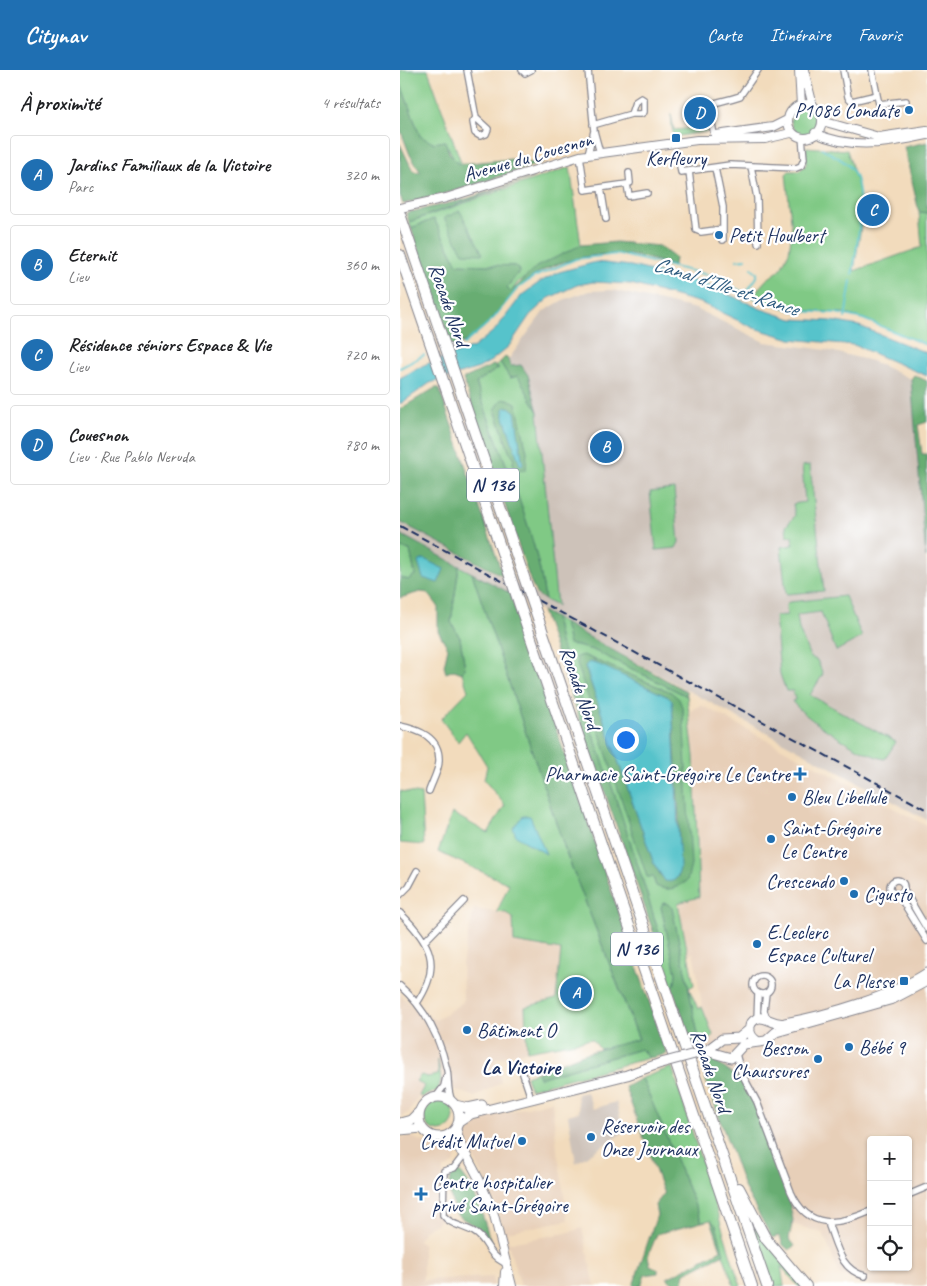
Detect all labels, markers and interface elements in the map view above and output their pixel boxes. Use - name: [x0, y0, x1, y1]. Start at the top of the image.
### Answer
- text: Citynav: [25, 20, 86, 50]
- text: Carte: [707, 24, 742, 46]
- text: Itinéraire: [770, 24, 831, 46]
- text: Favoris: [859, 24, 902, 46]
- text: À proximité: [20, 90, 100, 116]
- text: 4 résultats: [321, 93, 380, 113]
- pin: D: [684, 94, 716, 132]
- place label: P1086 Condate: [794, 98, 900, 123]
- marker: P1086 Condate: [903, 104, 915, 116]
- street label: Avenue du Couesnon: [461, 126, 596, 187]
- marker: Kerfleury: [670, 132, 682, 144]
- place label: Kerfleury: [646, 146, 708, 171]
- text: Jardins Familiaux de la Victoire: [68, 153, 270, 177]
- text: A: [33, 165, 41, 185]
- text: 320 m: [345, 165, 379, 185]
- text: Parc: [68, 177, 93, 197]
- pin: C: [857, 191, 889, 229]
- place label: Petit Houlbert: [729, 223, 828, 248]
- marker: Petit Houlbert: [713, 229, 725, 241]
- text: Eternit: [68, 243, 116, 267]
- water label: Canal d'Ille-et-Rance: [650, 250, 805, 323]
- text: B: [33, 255, 41, 275]
- text: 360 m: [345, 255, 379, 275]
- street label: Rocade Nord: [423, 260, 476, 353]
- text: Lieu: [68, 267, 89, 287]
- text: Résidence séniors Espace & Vie: [68, 333, 271, 357]
- text: C: [33, 345, 41, 365]
- text: 720 m: [345, 345, 379, 365]
- text: Lieu: [68, 357, 89, 377]
- text: Couesnon: [68, 423, 128, 447]
- pin: B: [590, 428, 622, 466]
- text: D: [32, 435, 42, 455]
- text: 780 m: [345, 435, 379, 455]
- text: Lieu · Rue Pablo Neruda: [68, 447, 195, 467]
- road number: N 136: [467, 468, 519, 502]
- street label: Rocade Nord: [554, 643, 607, 736]
- your location: [613, 727, 639, 753]
- place label: Pharmacie Saint-Grégoire Le Centre: [545, 762, 791, 787]
- marker: Pharmacie Saint-Grégoire Le Centre: [794, 768, 806, 780]
- place label: Bleu Libellule: [802, 785, 888, 810]
- marker: Bleu Libellule: [786, 791, 798, 803]
- place label: Saint-Grégoire Le Centre: [781, 816, 882, 864]
- marker: Saint-Grégoire Le Centre: [765, 833, 777, 845]
- place label: Crescendo: [766, 869, 835, 894]
- marker: Crescendo: [838, 875, 850, 887]
- place label: Cigusto: [864, 882, 913, 907]
- marker: Cigusto: [848, 888, 860, 900]
- place label: E.Leclerc Espace Culturel: [767, 920, 874, 968]
- road number: N 136: [611, 932, 663, 966]
- marker: E.Leclerc Espace Culturel: [751, 938, 763, 950]
- place label: La Plesse: [832, 969, 895, 994]
- pin: A: [560, 974, 592, 1012]
- marker: La Plesse: [898, 975, 910, 987]
- place label: Bâtiment O: [477, 1018, 558, 1043]
- marker: Bâtiment O: [461, 1024, 473, 1036]
- street label: Rocade Nord: [685, 1026, 738, 1119]
- place label: Bébé 9: [859, 1035, 907, 1060]
- place label: Besson Chaussures: [732, 1036, 810, 1084]
- marker: Bébé 9: [843, 1041, 855, 1053]
- marker: Besson Chaussures: [812, 1053, 824, 1065]
- district label: La Victoire: [482, 1054, 562, 1080]
- place label: Réservoir des Onze Journaux: [601, 1114, 699, 1162]
- place label: Crédit Mutuel: [420, 1129, 516, 1154]
- marker: Réservoir des Onze Journaux: [585, 1131, 597, 1143]
- marker: Crédit Mutuel: [516, 1135, 528, 1147]
- map controls: [867, 1136, 912, 1271]
- button: +: [867, 1136, 912, 1181]
- place label: Centre hospitalier privé Saint-Grégoire: [432, 1170, 569, 1218]
- button: −: [867, 1181, 912, 1226]
- marker: Centre hospitalier privé Saint-Grégoire: [414, 1187, 428, 1201]
- button: locate: [867, 1226, 912, 1271]

